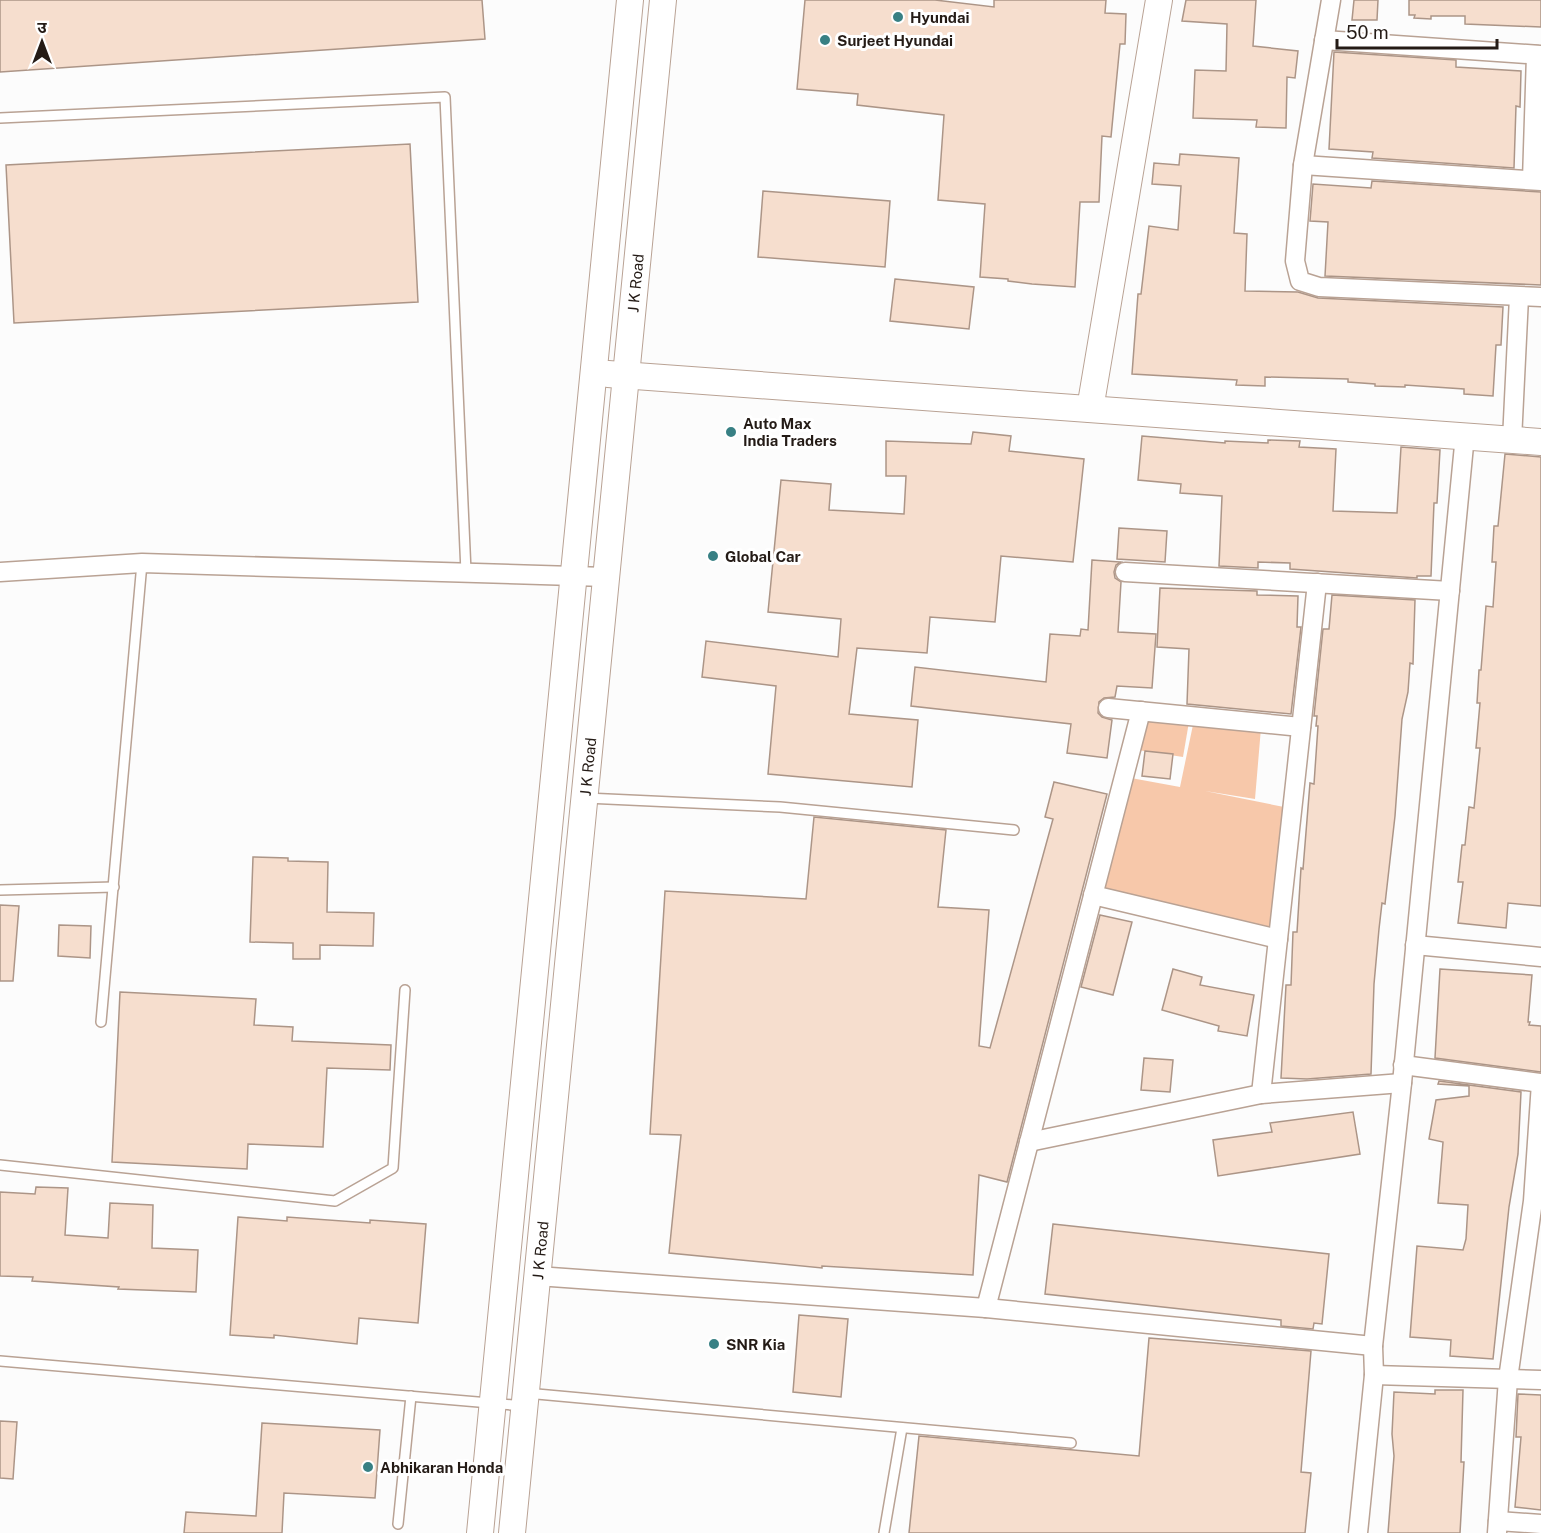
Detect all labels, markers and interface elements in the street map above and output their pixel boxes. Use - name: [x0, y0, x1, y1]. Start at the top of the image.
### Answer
- place label: Hyundai: [910, 9, 970, 26]
- marker: Hyundai: [891, 10, 905, 24]
- north arrow: [12, 12, 72, 72]
- scale bar: [1337, 12, 1498, 50]
- text: उ: [37, 18, 47, 37]
- text: 50 m: [1346, 22, 1389, 43]
- place label: Surjeet Hyundai: [837, 32, 953, 49]
- marker: Surjeet Hyundai: [818, 33, 832, 47]
- street label: J K Road: [624, 253, 646, 313]
- place label: Auto Max India Traders: [743, 415, 837, 449]
- marker: Auto Max India Traders: [724, 425, 738, 439]
- place label: Global Car: [725, 548, 801, 565]
- marker: Global Car: [706, 549, 720, 563]
- street label: J K Road: [576, 737, 599, 797]
- street label: J K Road: [528, 1220, 551, 1281]
- place label: SNR Kia: [726, 1336, 785, 1353]
- marker: SNR Kia: [707, 1337, 721, 1351]
- place label: Abhikaran Honda: [380, 1459, 503, 1476]
- marker: Abhikaran Honda: [361, 1460, 375, 1474]

